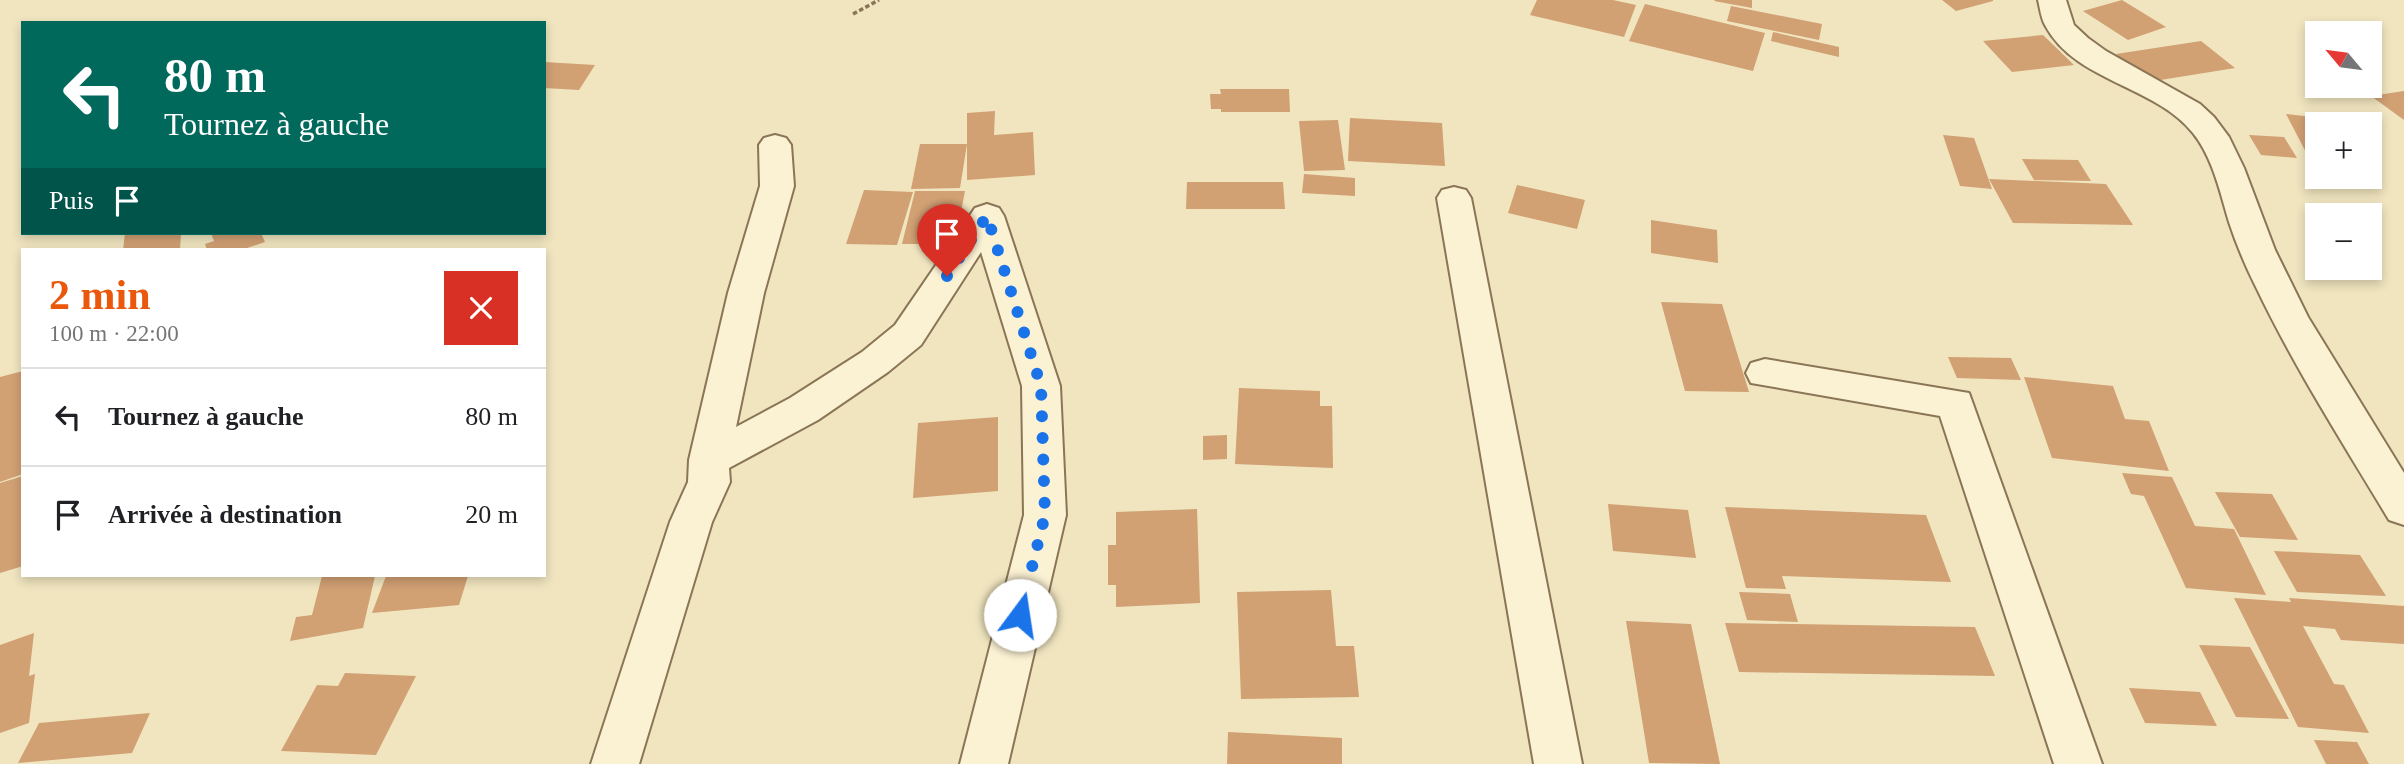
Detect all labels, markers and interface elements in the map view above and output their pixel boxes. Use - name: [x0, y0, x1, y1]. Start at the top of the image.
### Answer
- north arrow: [2305, 21, 2382, 98]
- map controls: [2305, 21, 2382, 280]
- text: 80 m: [164, 48, 266, 103]
- icon: left: [49, 49, 140, 140]
- text: Tournez à gauche: [164, 106, 389, 142]
- button: +: [2305, 112, 2382, 189]
- icon: arrive: [108, 182, 146, 220]
- text: Puis: [49, 186, 94, 215]
- button: −: [2305, 203, 2382, 280]
- pin: [917, 204, 977, 276]
- icon: arrive: [928, 215, 966, 253]
- button: close: [444, 271, 518, 345]
- text: 2 min: [49, 272, 151, 318]
- text: 100 m · 22:00: [49, 321, 179, 346]
- icon: left: [49, 398, 87, 436]
- text: Tournez à gauche: [108, 402, 304, 431]
- text: 80 m: [465, 402, 518, 431]
- icon: arrive: [49, 496, 87, 534]
- text: Arrivée à destination: [108, 500, 342, 529]
- text: 20 m: [465, 500, 518, 529]
- position arrow: [983, 578, 1057, 652]

